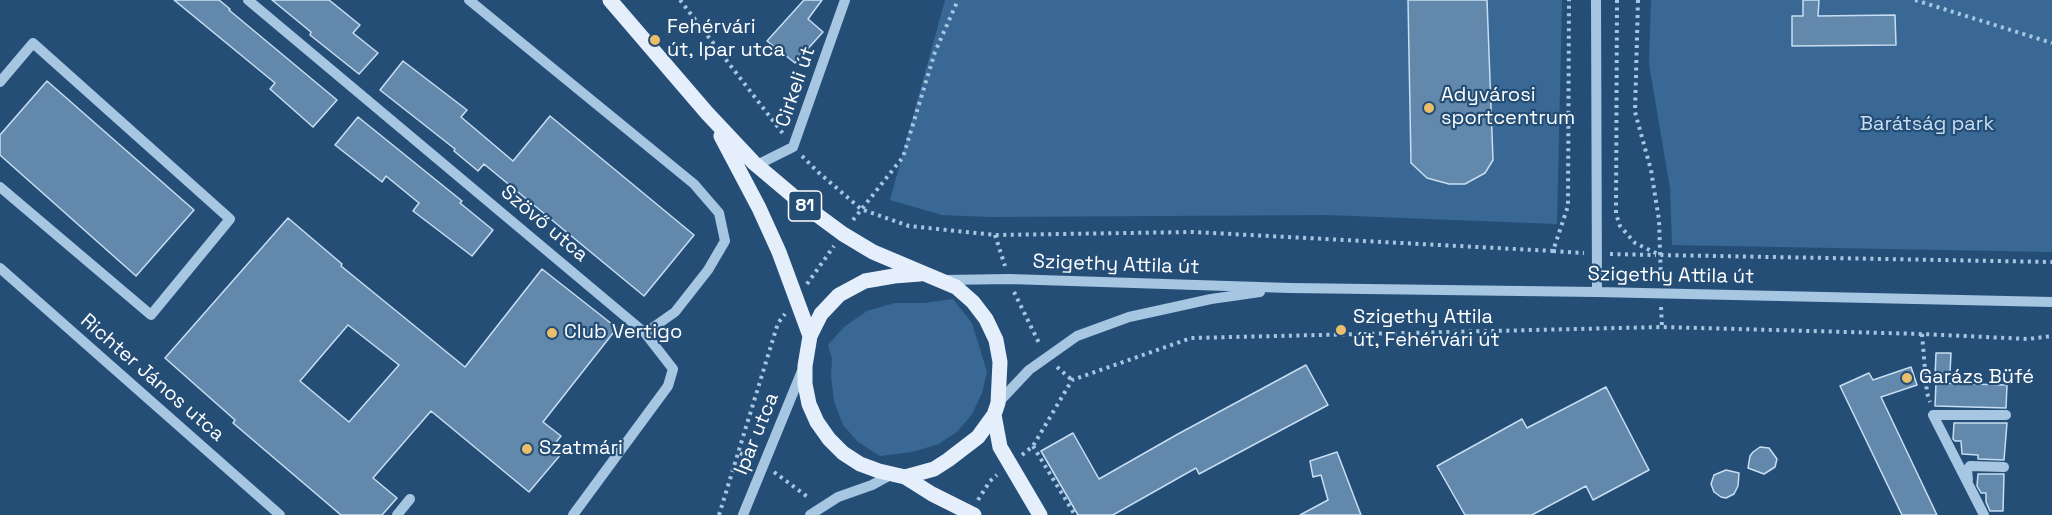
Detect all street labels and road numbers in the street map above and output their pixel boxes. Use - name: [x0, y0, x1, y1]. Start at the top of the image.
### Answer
- street label: Cirkeli út: [771, 44, 821, 130]
- street label: Szövő utca: [495, 181, 593, 267]
- road number: 81: [788, 191, 822, 221]
- street label: Szigethy Attila út: [1032, 250, 1200, 280]
- street label: Szigethy Attila út: [1587, 263, 1755, 289]
- street label: Richter János utca: [75, 309, 229, 447]
- street label: Ipar utca: [730, 389, 784, 479]

